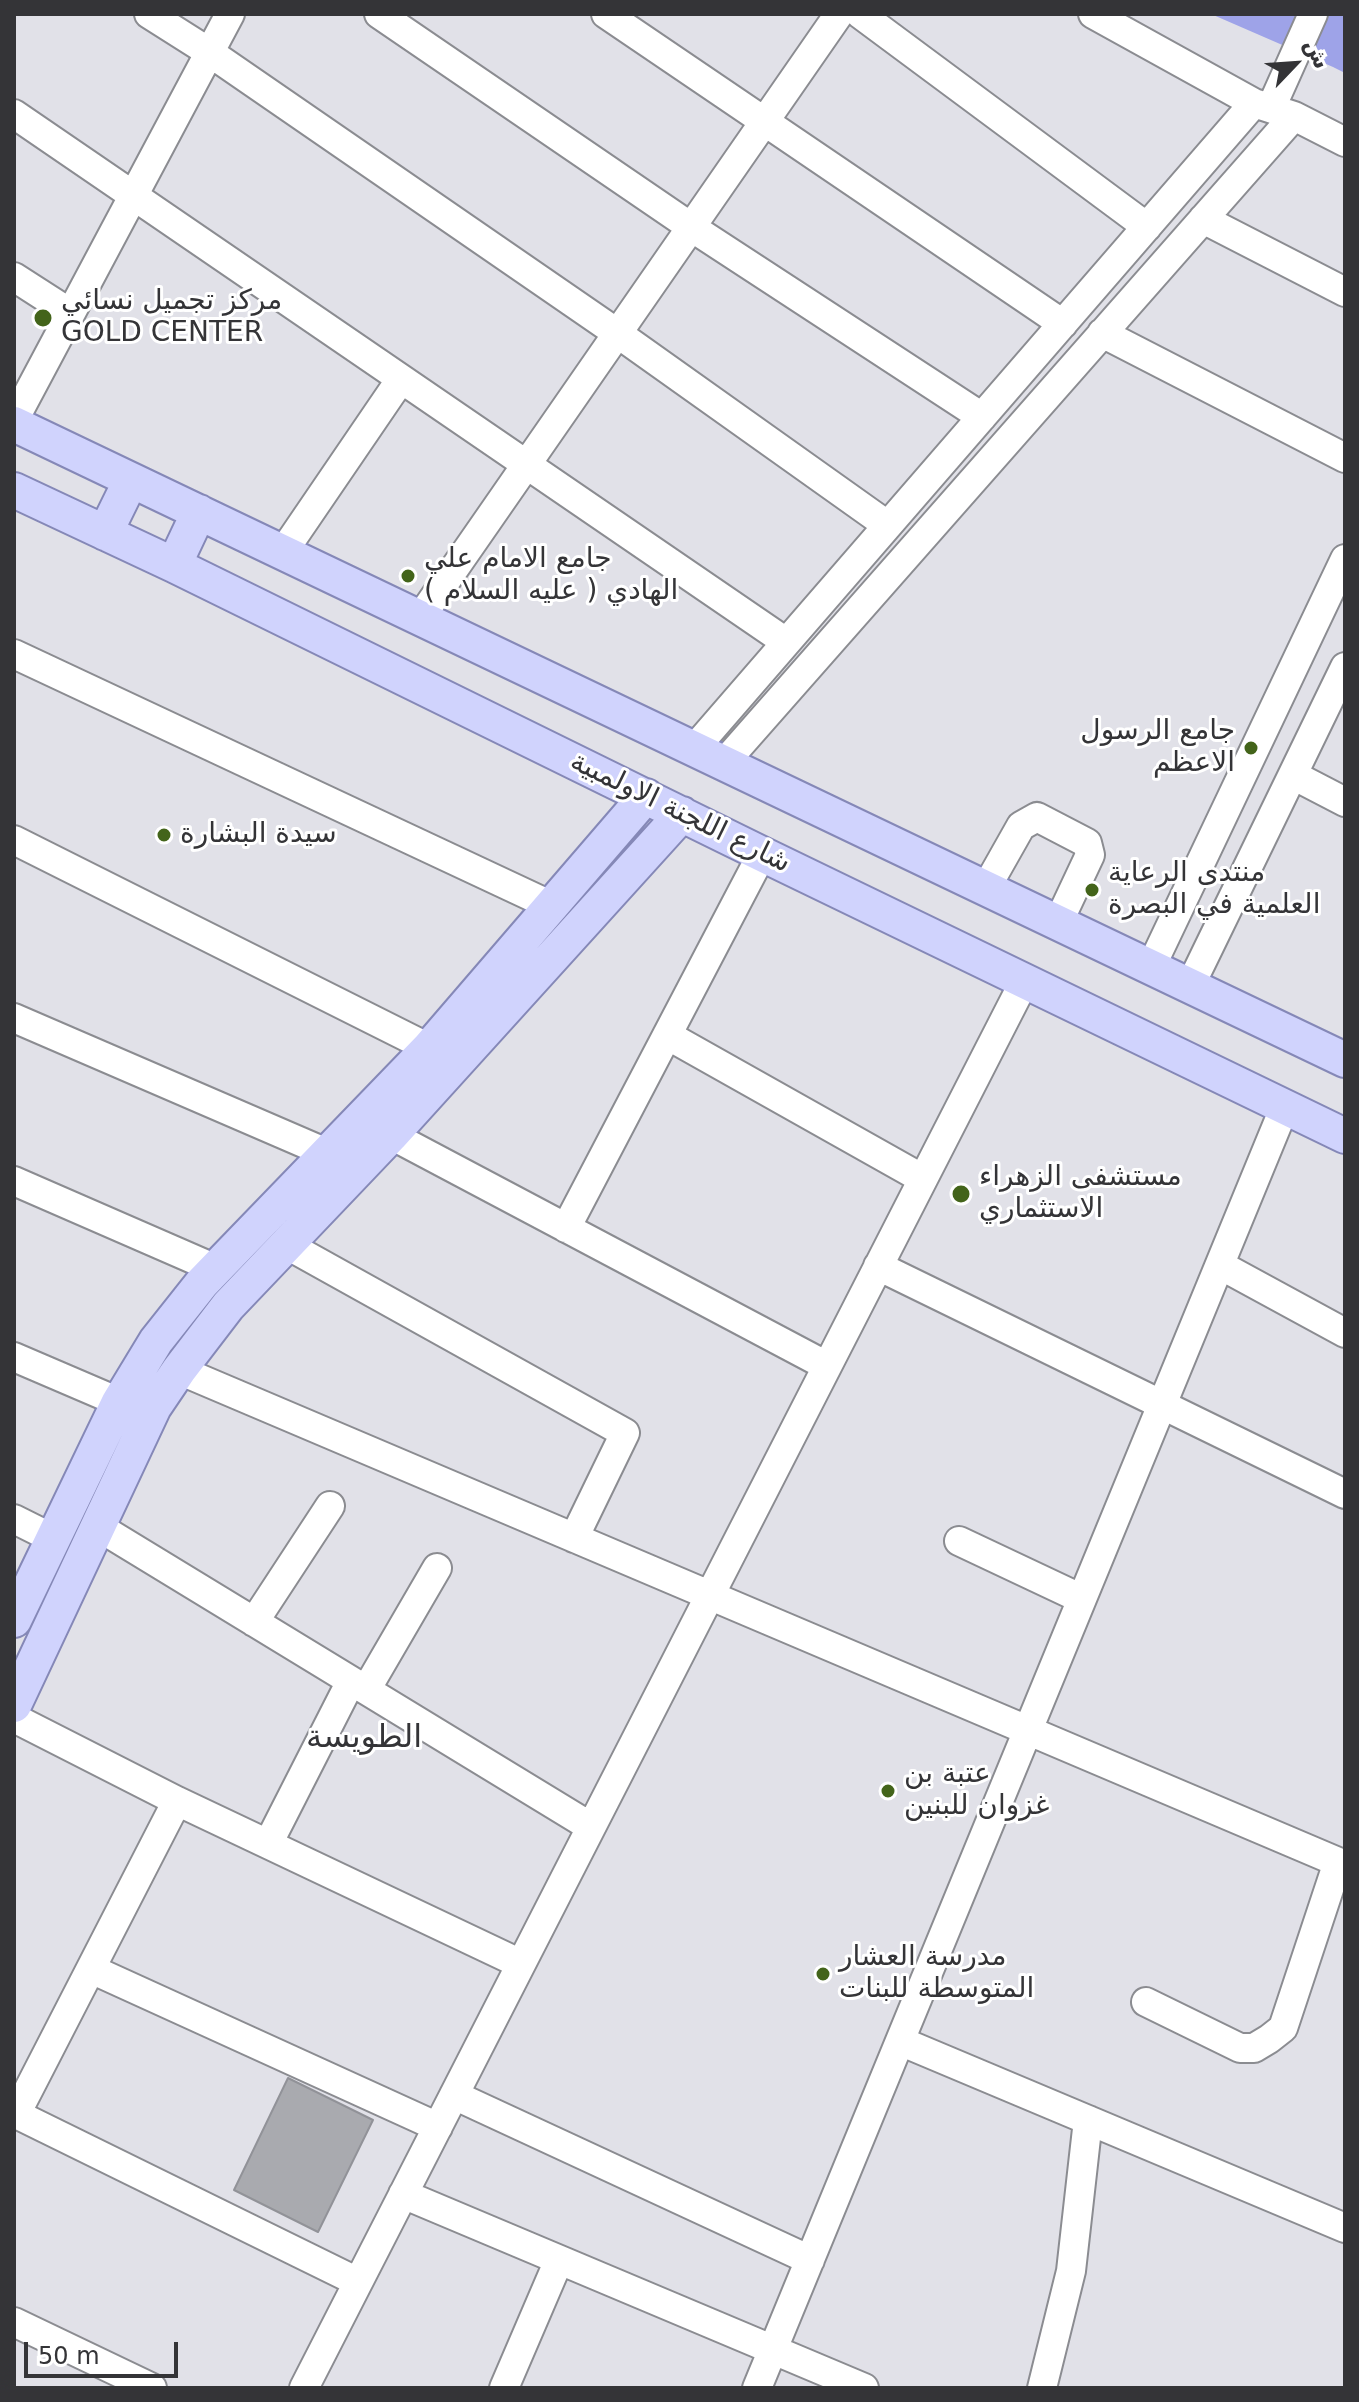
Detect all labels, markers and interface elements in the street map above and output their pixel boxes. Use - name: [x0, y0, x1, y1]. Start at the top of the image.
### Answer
- north arrow: [1255, 24, 1335, 104]
- text: ش: [1299, 35, 1335, 73]
- place label: مركز تجميل نسائي GOLD CENTER: [61, 285, 282, 351]
- marker: مركز تجميل نسائي GOLD CENTER: [32, 307, 54, 329]
- place label: جامع الامام علي الهادي ( عليه السلام ): [424, 543, 678, 609]
- marker: جامع الامام علي الهادي ( عليه السلام ): [399, 567, 417, 585]
- place label: جامع الرسول الاعظم: [1080, 715, 1235, 781]
- marker: جامع الرسول الاعظم: [1242, 739, 1260, 757]
- street label: شارع اللجنة الاولمبية: [564, 745, 796, 881]
- place label: سيدة البشارة: [180, 818, 337, 852]
- marker: سيدة البشارة: [155, 826, 173, 844]
- place label: منتدى الرعاية العلمية في البصرة: [1108, 857, 1320, 923]
- marker: منتدى الرعاية العلمية في البصرة: [1083, 881, 1101, 899]
- place label: مستشفى الزهراء الاستثماري: [979, 1161, 1182, 1227]
- marker: مستشفى الزهراء الاستثماري: [950, 1183, 972, 1205]
- district label: الطويسة: [306, 1720, 422, 1758]
- place label: عتبة بن غزوان للبنين: [904, 1758, 1049, 1824]
- marker: عتبة بن غزوان للبنين: [879, 1782, 897, 1800]
- place label: مدرسة العشار المتوسطة للبنات: [839, 1941, 1034, 2007]
- marker: مدرسة العشار المتوسطة للبنات: [814, 1965, 832, 1983]
- scale bar: [28, 2326, 182, 2376]
- text: 50 m: [38, 2342, 100, 2370]

